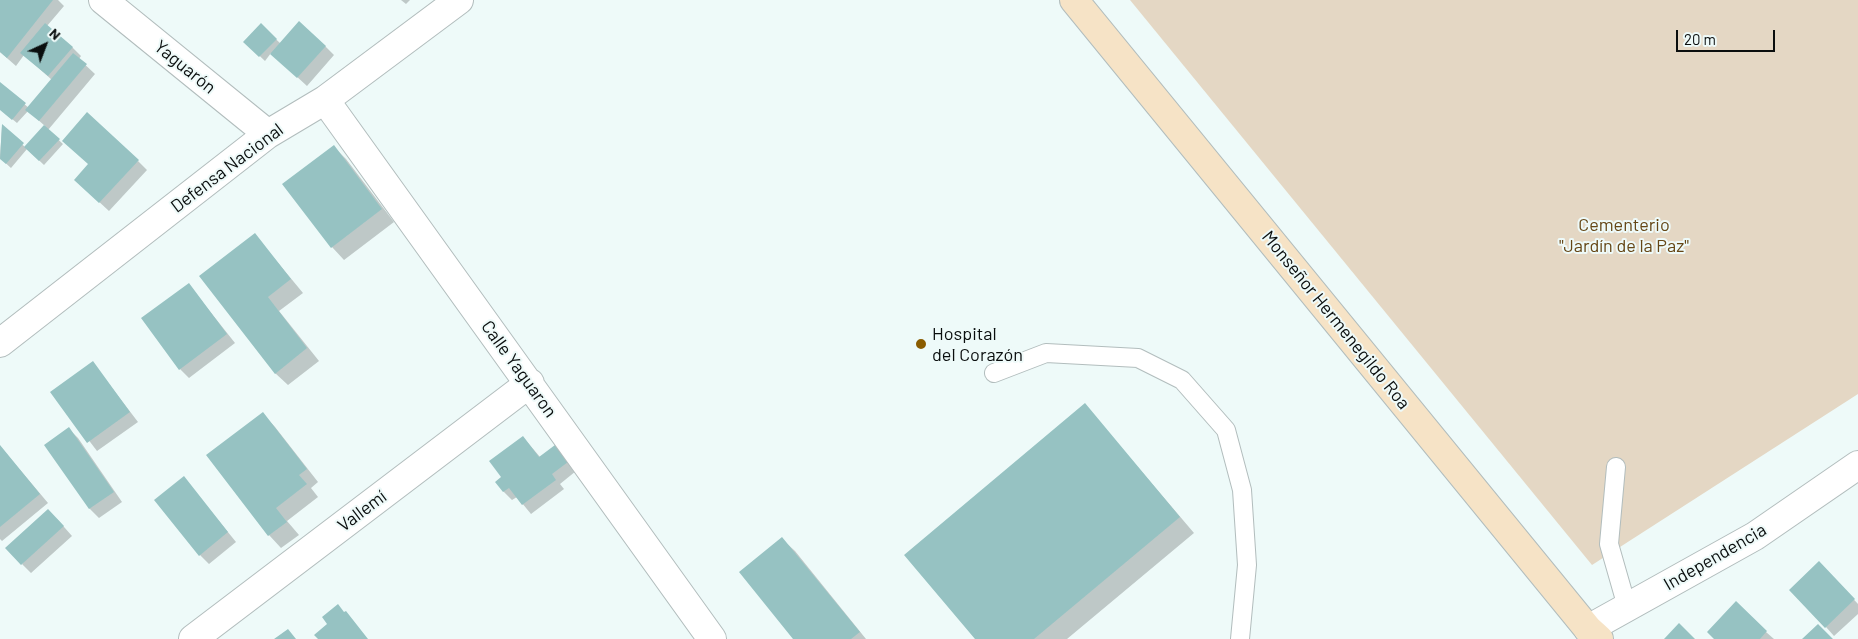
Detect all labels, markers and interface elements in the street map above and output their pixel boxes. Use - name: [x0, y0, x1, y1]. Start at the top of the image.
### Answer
- north arrow: [20, 20, 70, 70]
- scale bar: [1678, 20, 1777, 52]
- text: N: [46, 24, 65, 43]
- text: 20 m: [1684, 30, 1716, 48]
- street label: Yaguarón: [150, 36, 220, 98]
- street label: Defensa Nacional: [167, 119, 287, 217]
- park label: Cementerio "Jardín de la Paz": [1559, 214, 1689, 256]
- street label: Monseñor Hermenegildo Roa: [1257, 226, 1415, 414]
- street label: Calle Yaguaron: [477, 316, 561, 422]
- place label: Hospital del Corazón: [932, 323, 1023, 366]
- marker: Hospital del Corazón: [914, 337, 928, 351]
- street label: Vallemí: [333, 486, 391, 536]
- street label: Independencia: [1660, 519, 1770, 595]

